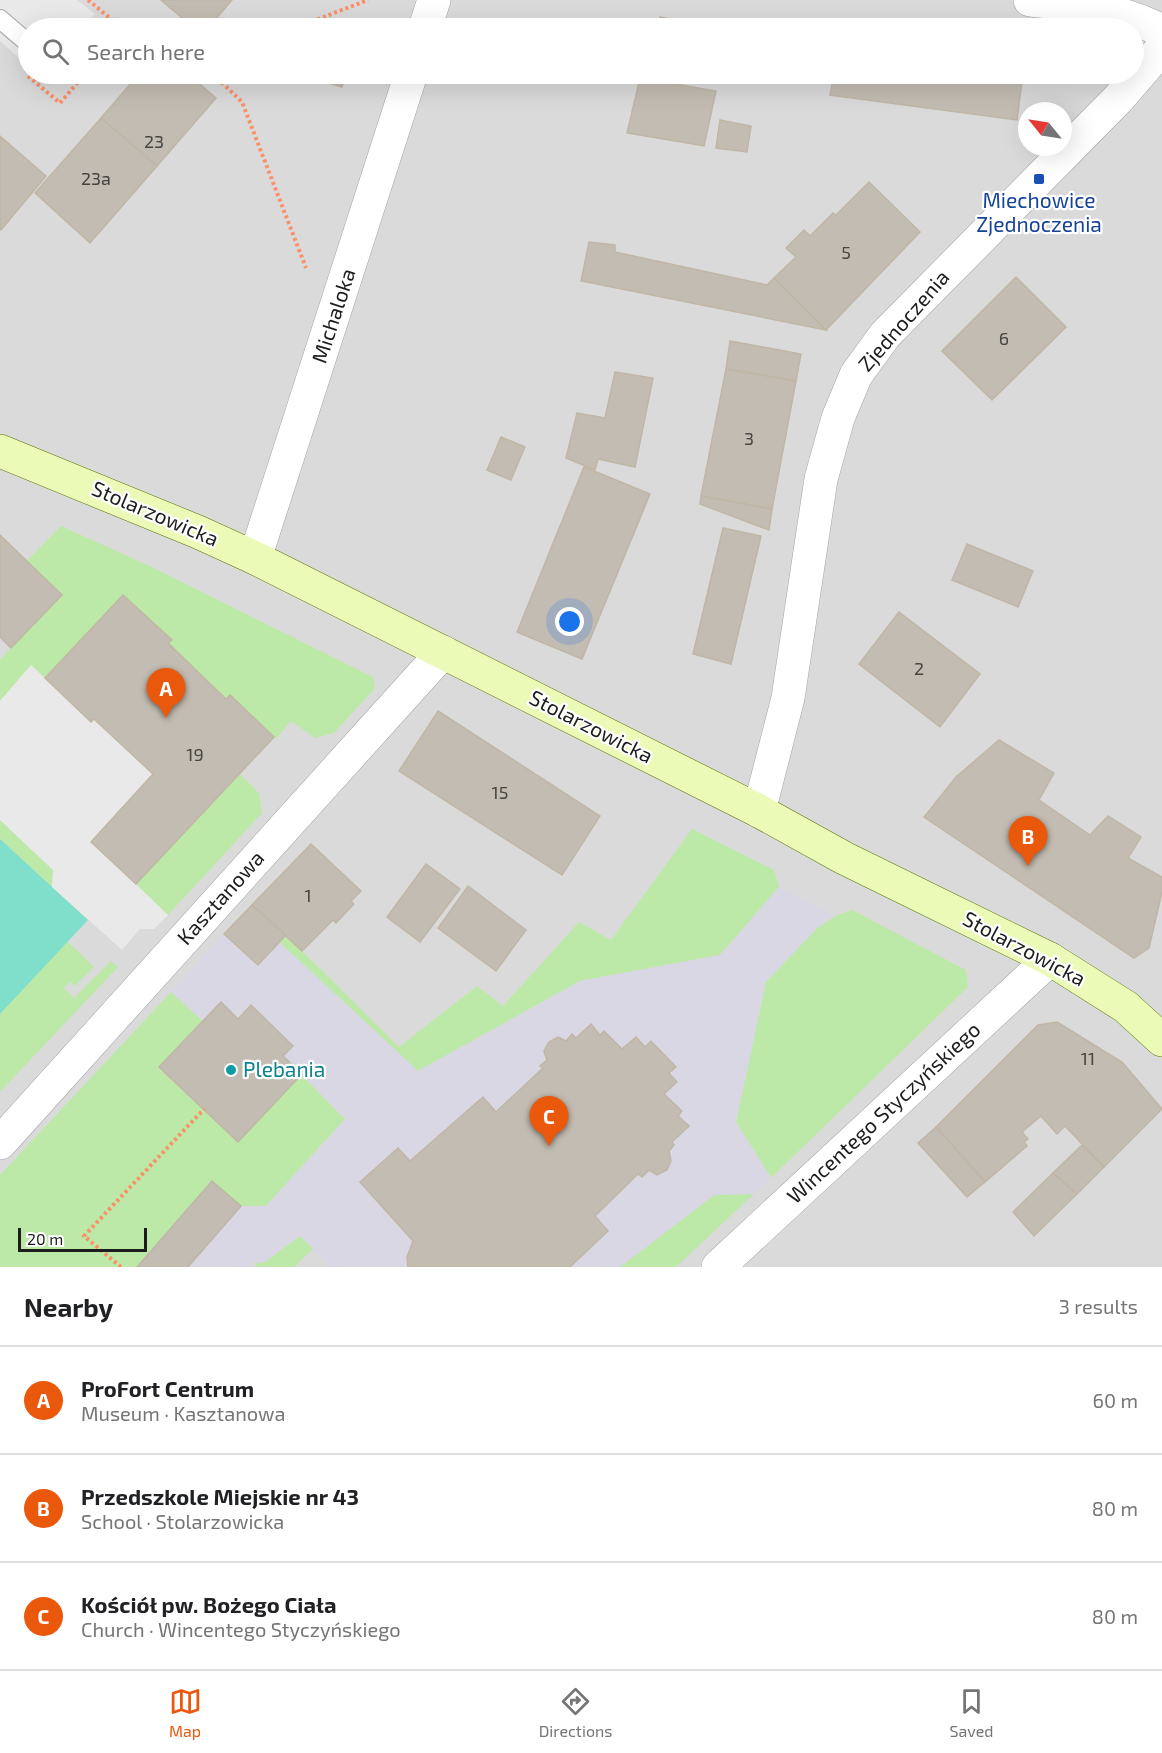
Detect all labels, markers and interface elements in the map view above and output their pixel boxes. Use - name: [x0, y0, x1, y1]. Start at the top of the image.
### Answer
- search box: [18, 18, 1144, 84]
- icon: search: [39, 35, 72, 68]
- text: Search here: [87, 38, 205, 64]
- north arrow: [1018, 102, 1072, 156]
- house number: 23: [144, 130, 164, 152]
- house number: 23a: [81, 167, 111, 189]
- marker: Miechowice Zjednoczenia: [1032, 172, 1046, 186]
- place label: Miechowice Zjednoczenia: [976, 187, 1102, 237]
- house number: 5: [841, 241, 851, 263]
- street label: Zjednoczenia: [852, 264, 954, 376]
- street label: Michaloka: [306, 265, 360, 366]
- house number: 6: [999, 327, 1009, 349]
- house number: 3: [744, 427, 754, 449]
- street label: Stolarzowicka: [88, 475, 223, 551]
- your location: [555, 607, 584, 636]
- house number: 2: [914, 657, 924, 679]
- pin: A: [146, 668, 186, 718]
- street label: Stolarzowicka: [526, 684, 658, 768]
- house number: 19: [186, 743, 204, 765]
- house number: 15: [492, 781, 508, 803]
- pin: B: [1008, 816, 1048, 866]
- street label: Kasztanowa: [171, 845, 269, 949]
- house number: 1: [304, 884, 312, 906]
- street label: Stolarzowicka: [959, 905, 1090, 990]
- street label: Wincentego Styczyńskiego: [781, 1016, 985, 1208]
- house number: 11: [1081, 1047, 1095, 1069]
- place label: Plebania: [243, 1056, 325, 1081]
- marker: Plebania: [224, 1063, 238, 1077]
- pin: C: [530, 1096, 568, 1146]
- scale bar: [18, 1225, 147, 1252]
- text: 20 m: [27, 1229, 63, 1248]
- text: Nearby: [24, 1291, 113, 1322]
- text: 3 results: [1059, 1294, 1138, 1318]
- text: ProFort Centrum: [81, 1375, 254, 1401]
- text: A: [37, 1388, 50, 1412]
- text: 60 m: [1093, 1388, 1138, 1412]
- text: Museum · Kasztanowa: [81, 1401, 285, 1425]
- text: Przedszkole Miejskie nr 43: [81, 1483, 359, 1509]
- text: B: [37, 1496, 50, 1520]
- text: 80 m: [1092, 1496, 1138, 1520]
- text: School · Stolarzowicka: [81, 1509, 284, 1533]
- text: Kościół pw. Bożego Ciała: [81, 1591, 336, 1617]
- text: C: [38, 1604, 49, 1628]
- text: 80 m: [1092, 1604, 1138, 1628]
- text: Church · Wincentego Styczyńskiego: [81, 1617, 401, 1641]
- tab: Map: [169, 1685, 202, 1740]
- tab: Directions: [539, 1685, 612, 1740]
- tab: Saved: [950, 1685, 993, 1740]

